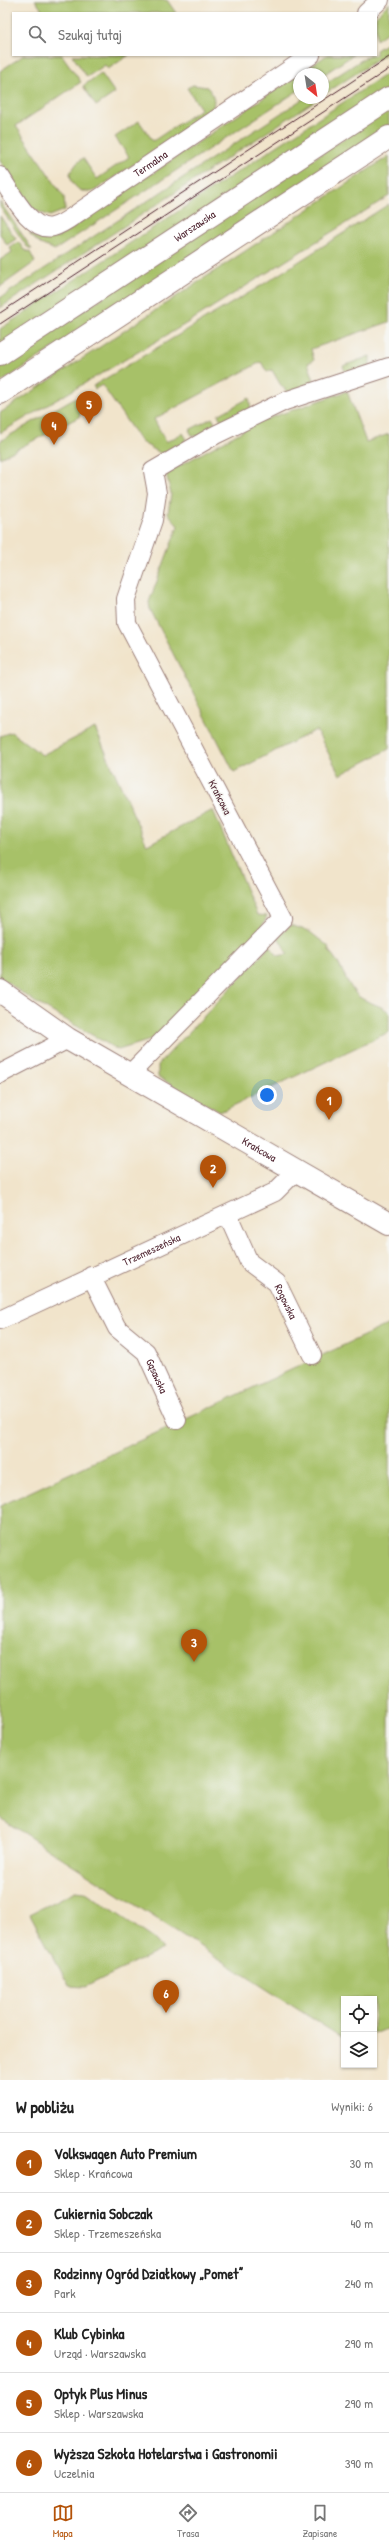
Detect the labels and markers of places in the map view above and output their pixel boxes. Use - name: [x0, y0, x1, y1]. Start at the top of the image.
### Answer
- pin: 5: [76, 391, 102, 424]
- pin: 4: [41, 412, 67, 445]
- pin: 1: [316, 1087, 342, 1120]
- pin: 2: [200, 1155, 226, 1188]
- pin: 3: [181, 1629, 207, 1662]
- pin: 6: [153, 1980, 179, 2013]

